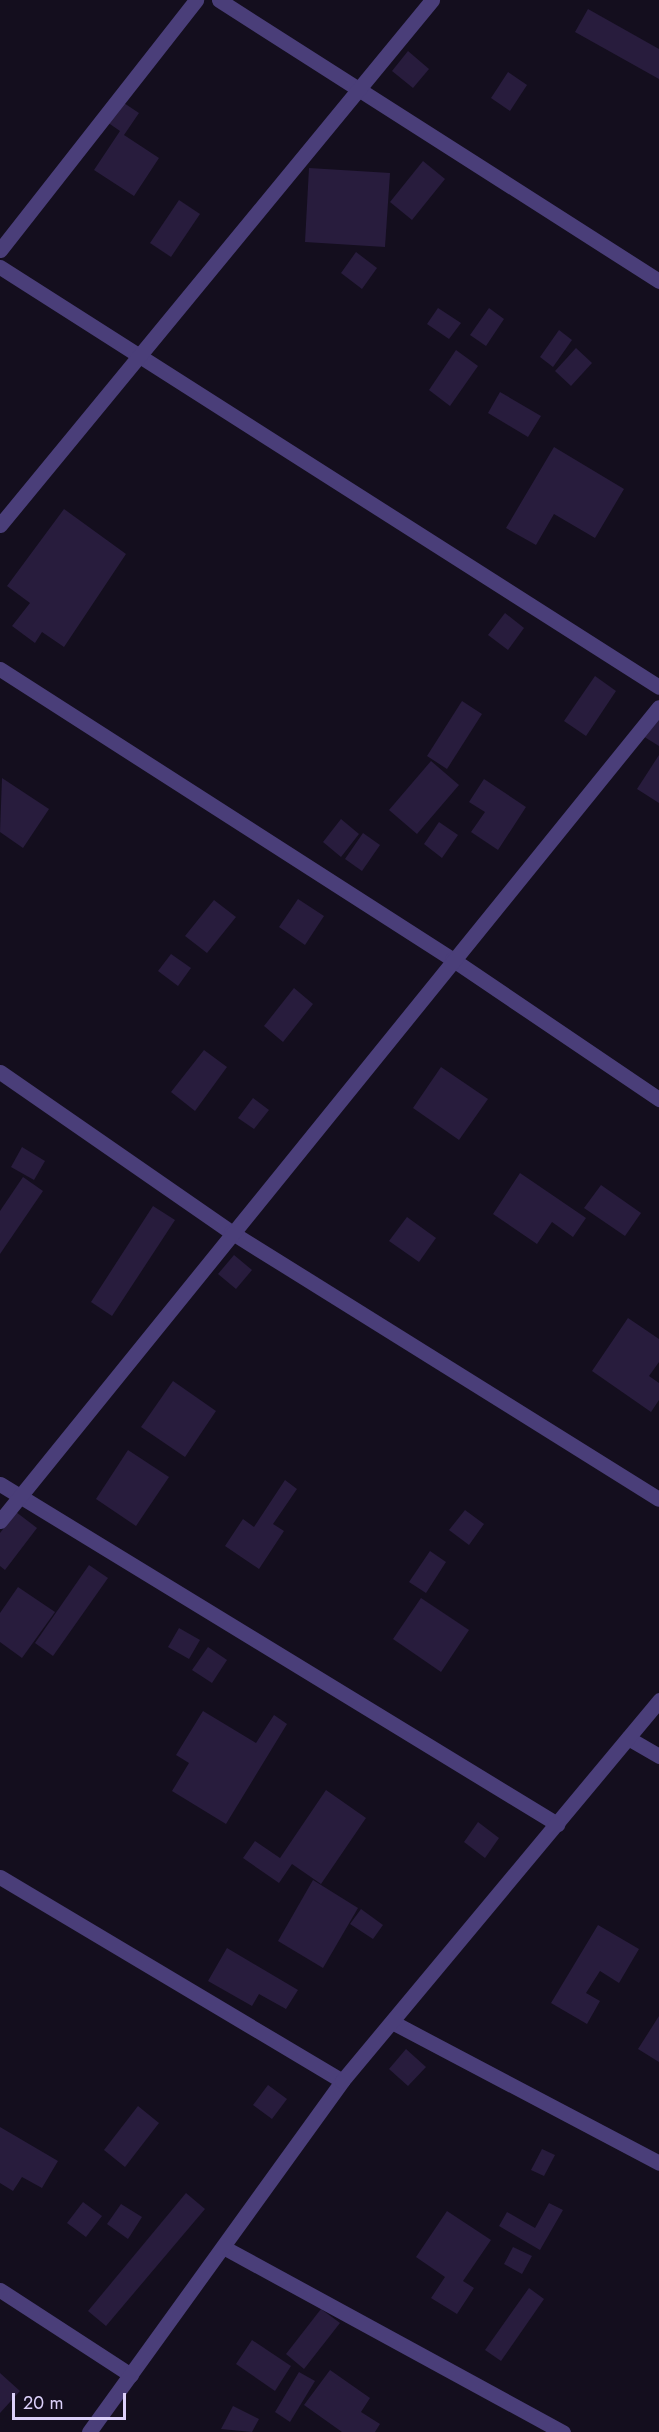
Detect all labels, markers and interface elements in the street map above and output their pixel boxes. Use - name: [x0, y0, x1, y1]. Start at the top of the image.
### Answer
- scale bar: [15, 2381, 129, 2419]
- text: 20 m: [23, 2390, 63, 2416]

